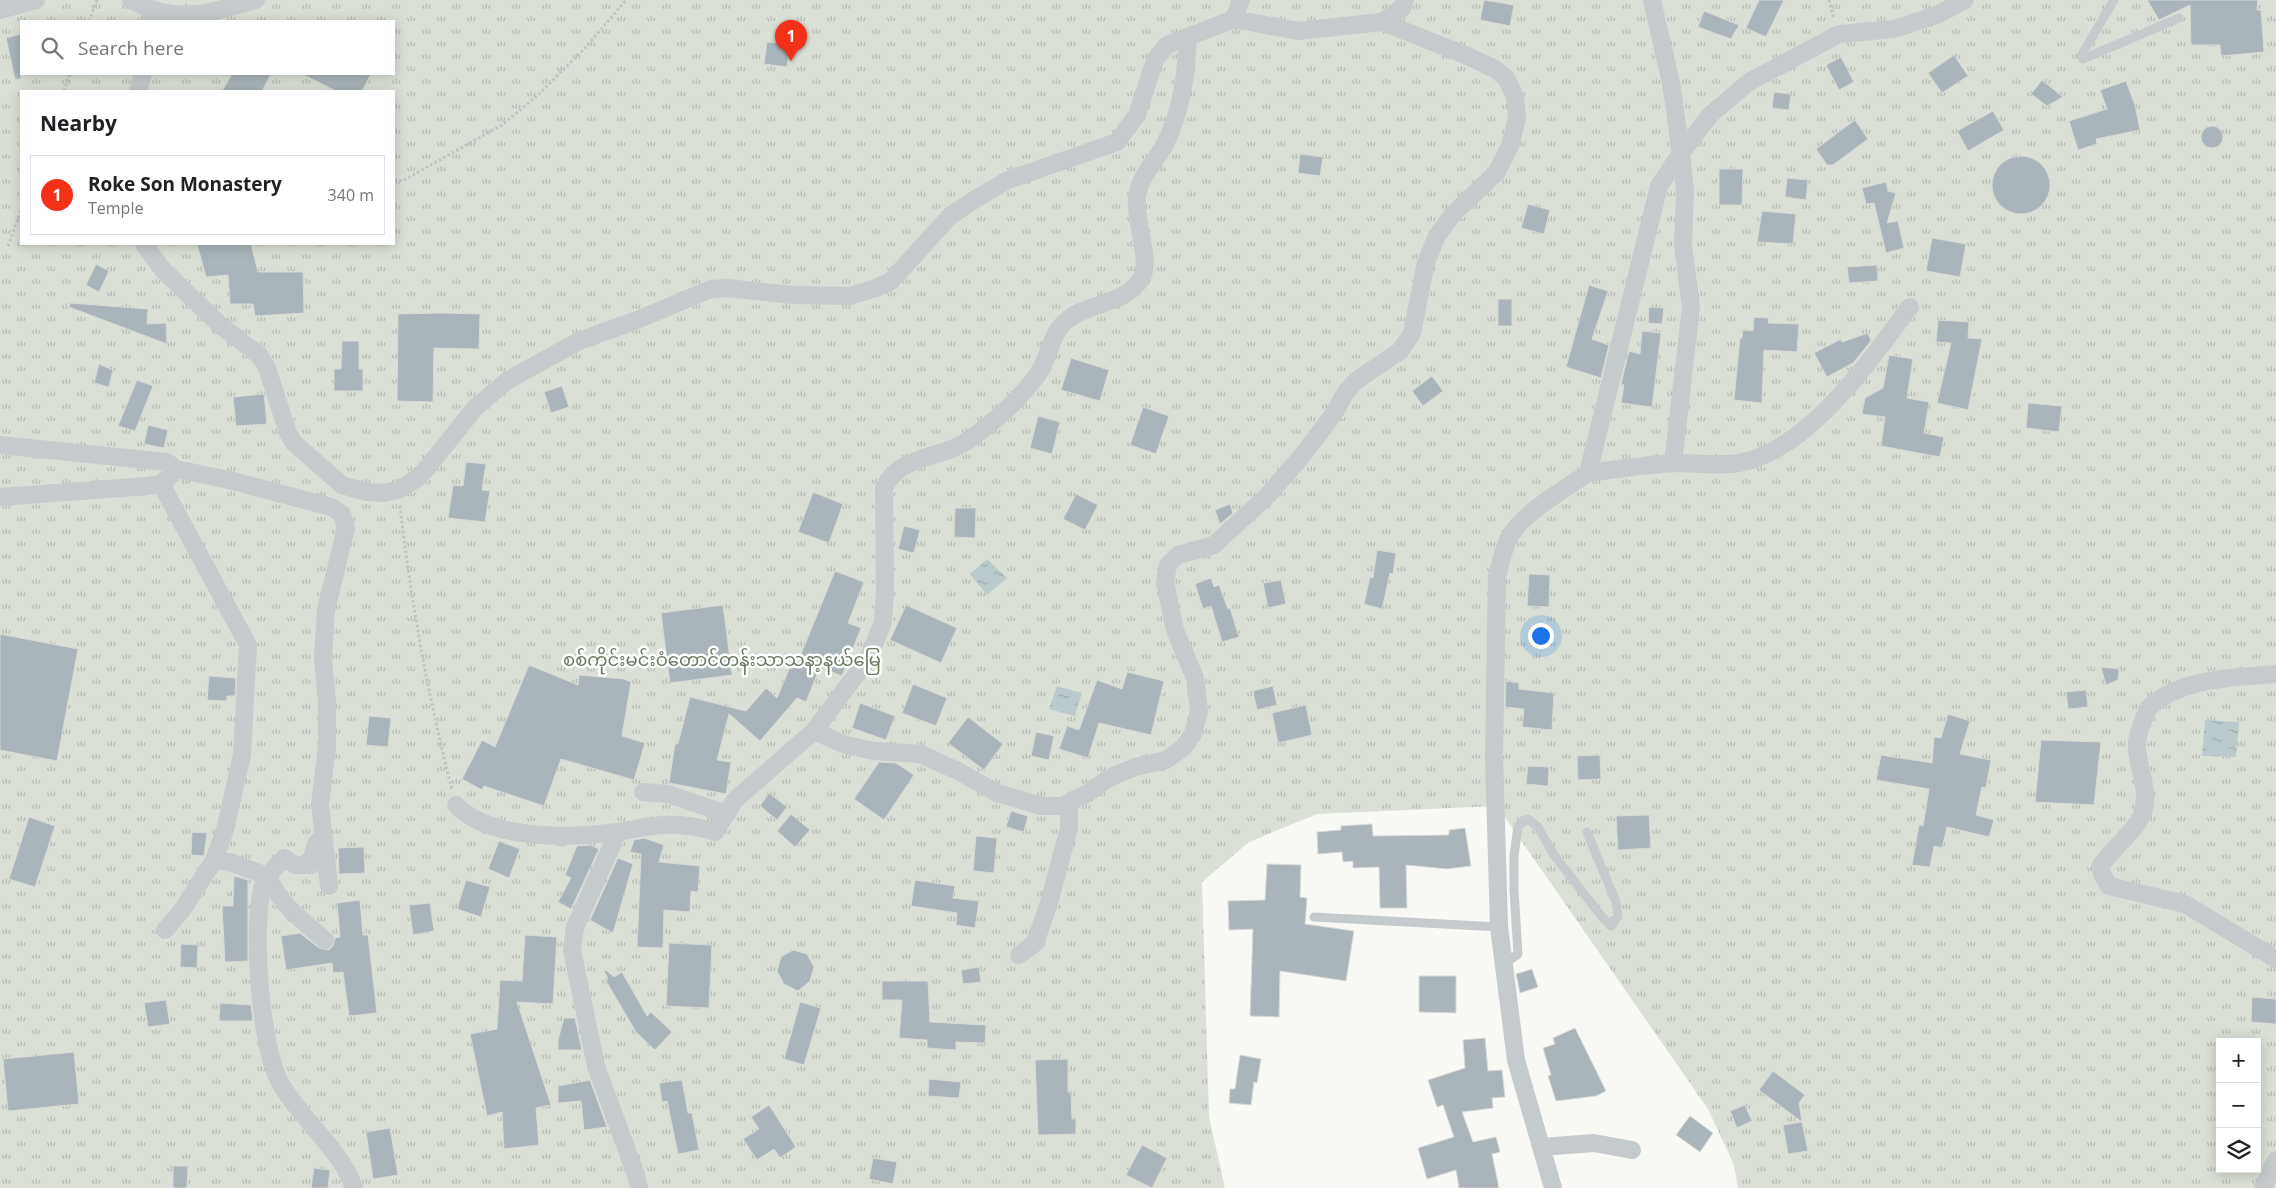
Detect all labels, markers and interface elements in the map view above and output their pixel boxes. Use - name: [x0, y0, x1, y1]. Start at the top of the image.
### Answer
- search box: [20, 20, 395, 75]
- pin: 1: [775, 20, 807, 61]
- icon: search: [38, 34, 66, 62]
- text: Search here: [78, 35, 184, 61]
- text: Nearby: [40, 109, 117, 137]
- text: Roke Son Monastery: [88, 171, 282, 197]
- text: 1: [52, 184, 62, 206]
- text: 340 m: [328, 184, 374, 206]
- text: Temple: [88, 197, 143, 219]
- your location: [1528, 623, 1554, 649]
- park label: စစ်ကိုင်းမင်းဝံတောင်တန်းသာသနာ့နယ်မြေ: [563, 646, 881, 675]
- map controls: [2216, 1038, 2261, 1173]
- button: +: [2216, 1038, 2261, 1083]
- button: −: [2216, 1083, 2261, 1128]
- button: layers: [2216, 1128, 2261, 1173]

